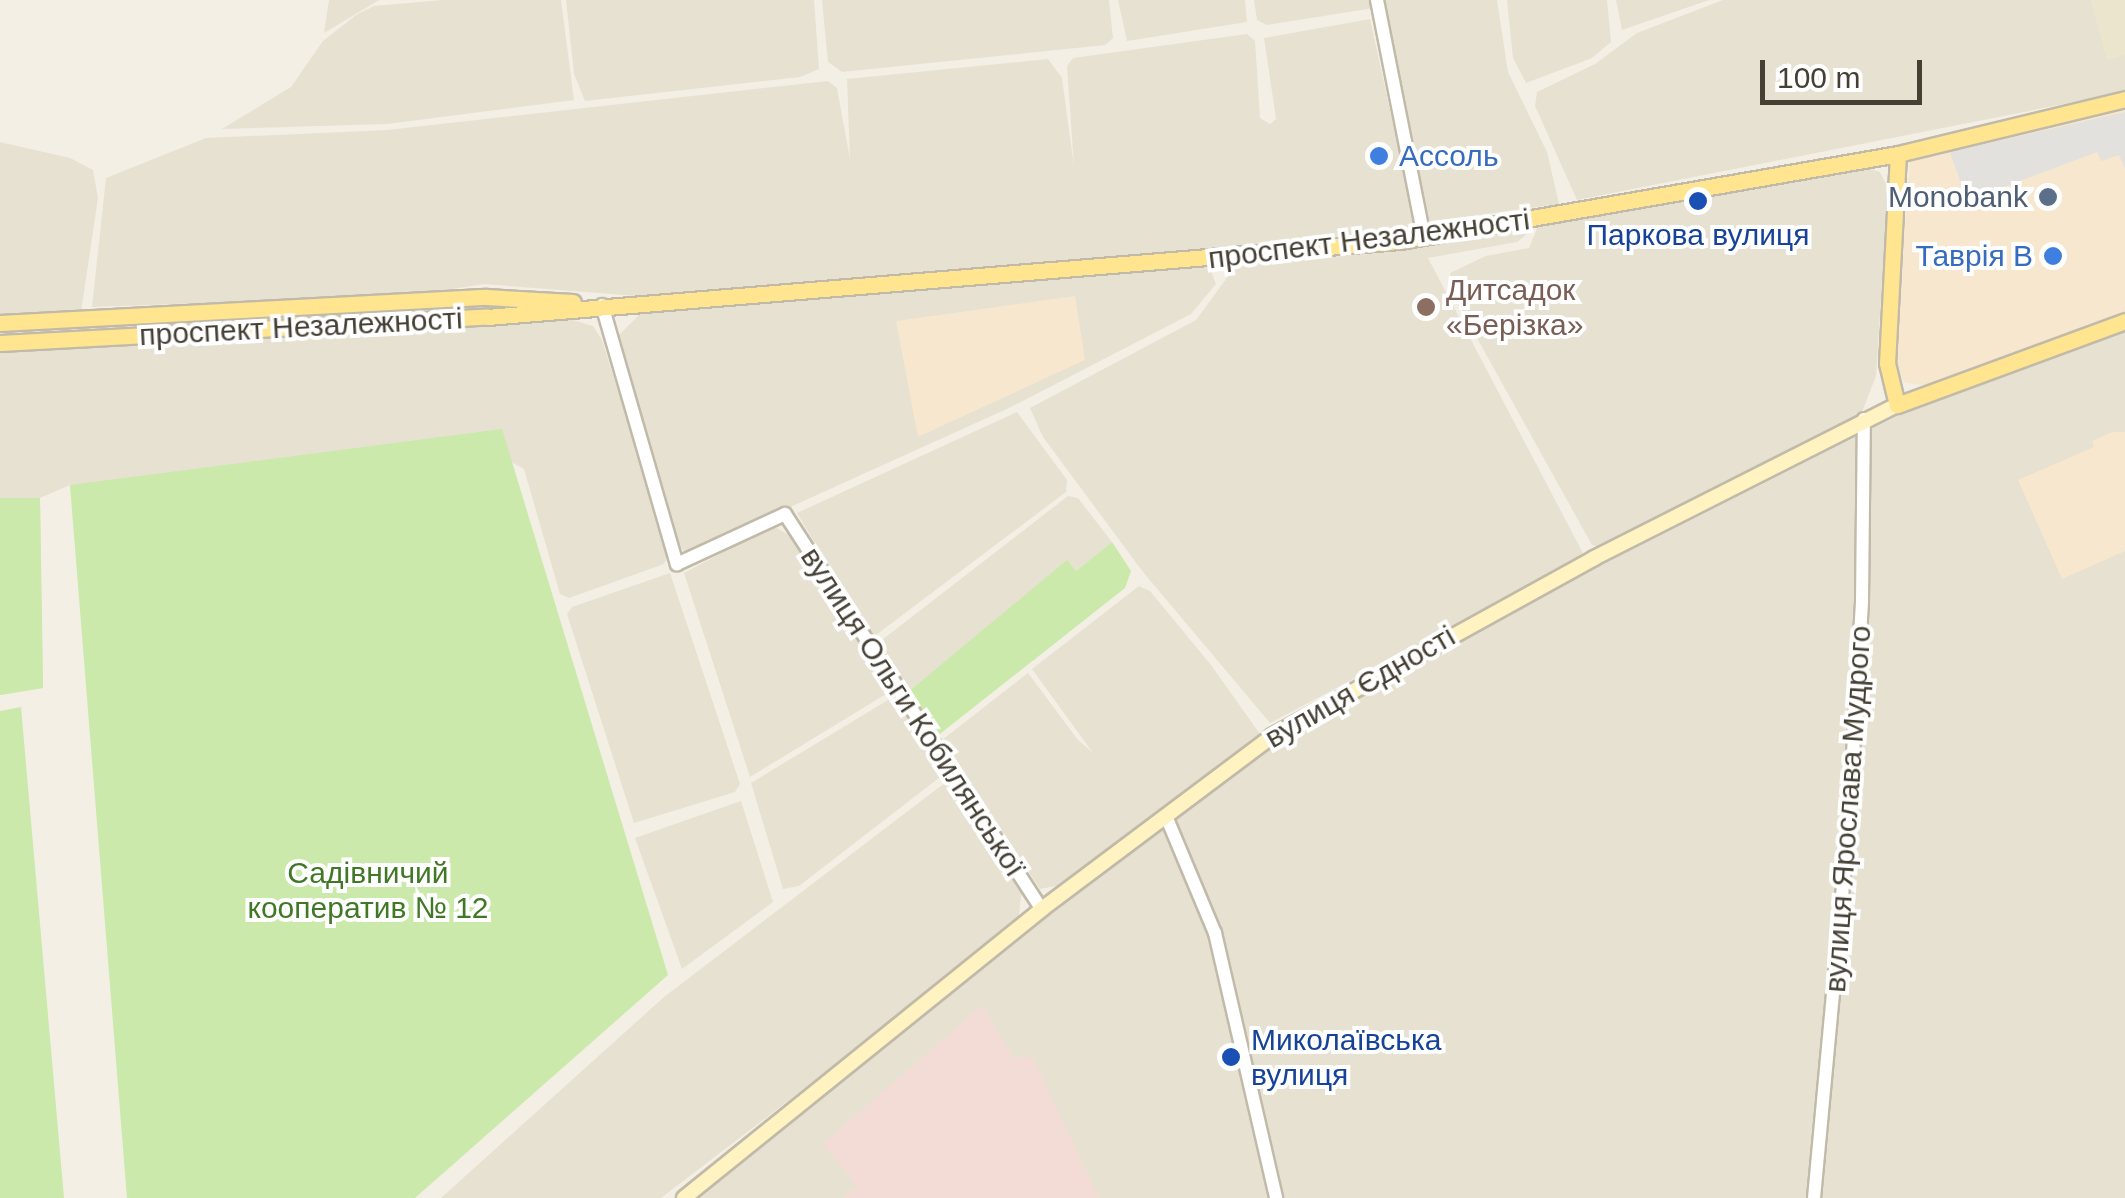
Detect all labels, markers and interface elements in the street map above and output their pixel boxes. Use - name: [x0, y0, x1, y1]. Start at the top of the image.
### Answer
- scale bar: [1765, 40, 1928, 102]
- text: 100 m: [1777, 61, 1860, 94]
- place label: Ассоль: [1399, 138, 1499, 174]
- marker: Ассоль: [1368, 145, 1390, 167]
- place label: Monobank: [1888, 179, 2028, 215]
- marker: Monobank: [2037, 186, 2059, 208]
- marker: Паркова вулиця: [1687, 190, 1709, 212]
- street label: проспект Незалежності: [1206, 201, 1532, 277]
- place label: Паркова вулиця: [1586, 217, 1810, 253]
- place label: Таврія В: [1915, 238, 2033, 274]
- marker: Таврія В: [2042, 245, 2064, 267]
- place label: Дитсадок «Берізка»: [1446, 272, 1583, 342]
- marker: Дитсадок «Берізка»: [1415, 296, 1437, 318]
- street label: проспект Незалежності: [138, 301, 464, 353]
- street label: вулиця Ольги Кобилянської: [793, 541, 1033, 883]
- street label: вулиця Єдності: [1259, 618, 1461, 756]
- street label: вулиця Ярослава Мудрого: [1817, 624, 1879, 994]
- park label: Садівничий кооператив № 12: [247, 855, 489, 926]
- place label: Миколаївська вулиця: [1251, 1022, 1441, 1092]
- marker: Миколаївська вулиця: [1220, 1046, 1242, 1068]

